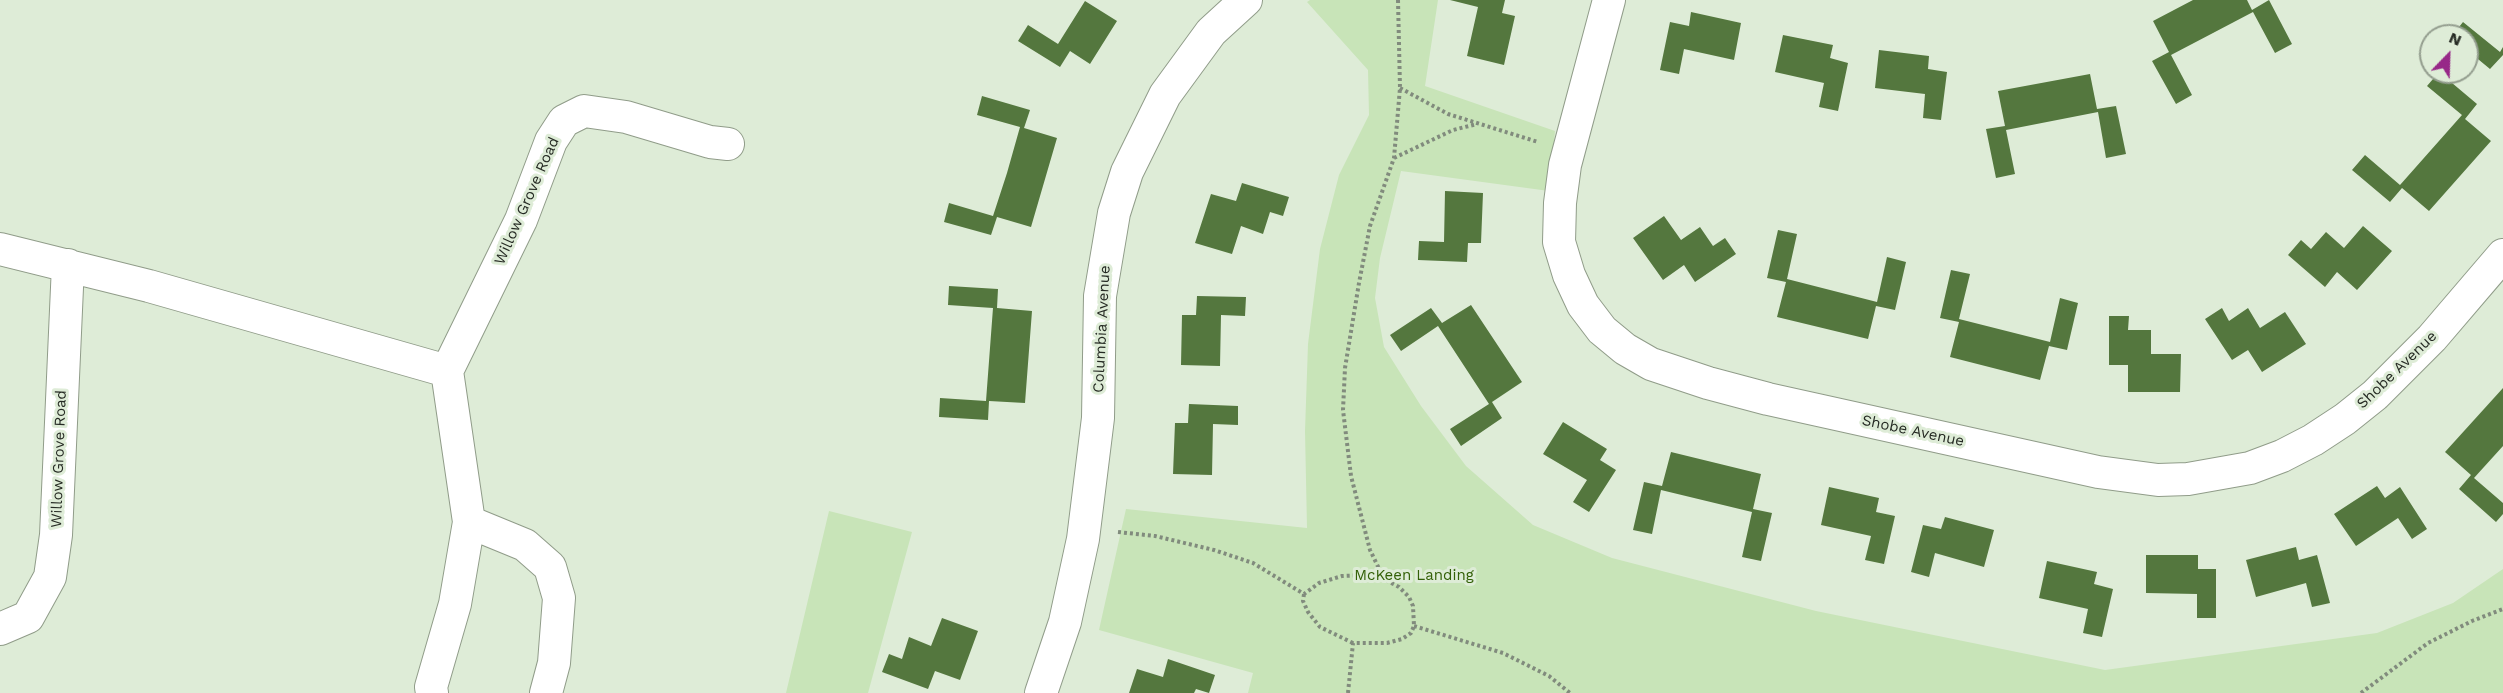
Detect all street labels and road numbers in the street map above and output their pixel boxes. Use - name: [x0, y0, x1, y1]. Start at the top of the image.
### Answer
- street label: Willow Grove Road: [491, 134, 563, 268]
- street label: Columbia Avenue: [1090, 265, 1114, 393]
- street label: Shobe Avenue: [2353, 327, 2441, 413]
- street label: Willow Grove Road: [48, 390, 70, 528]
- street label: Shobe Avenue: [1860, 411, 1966, 451]

